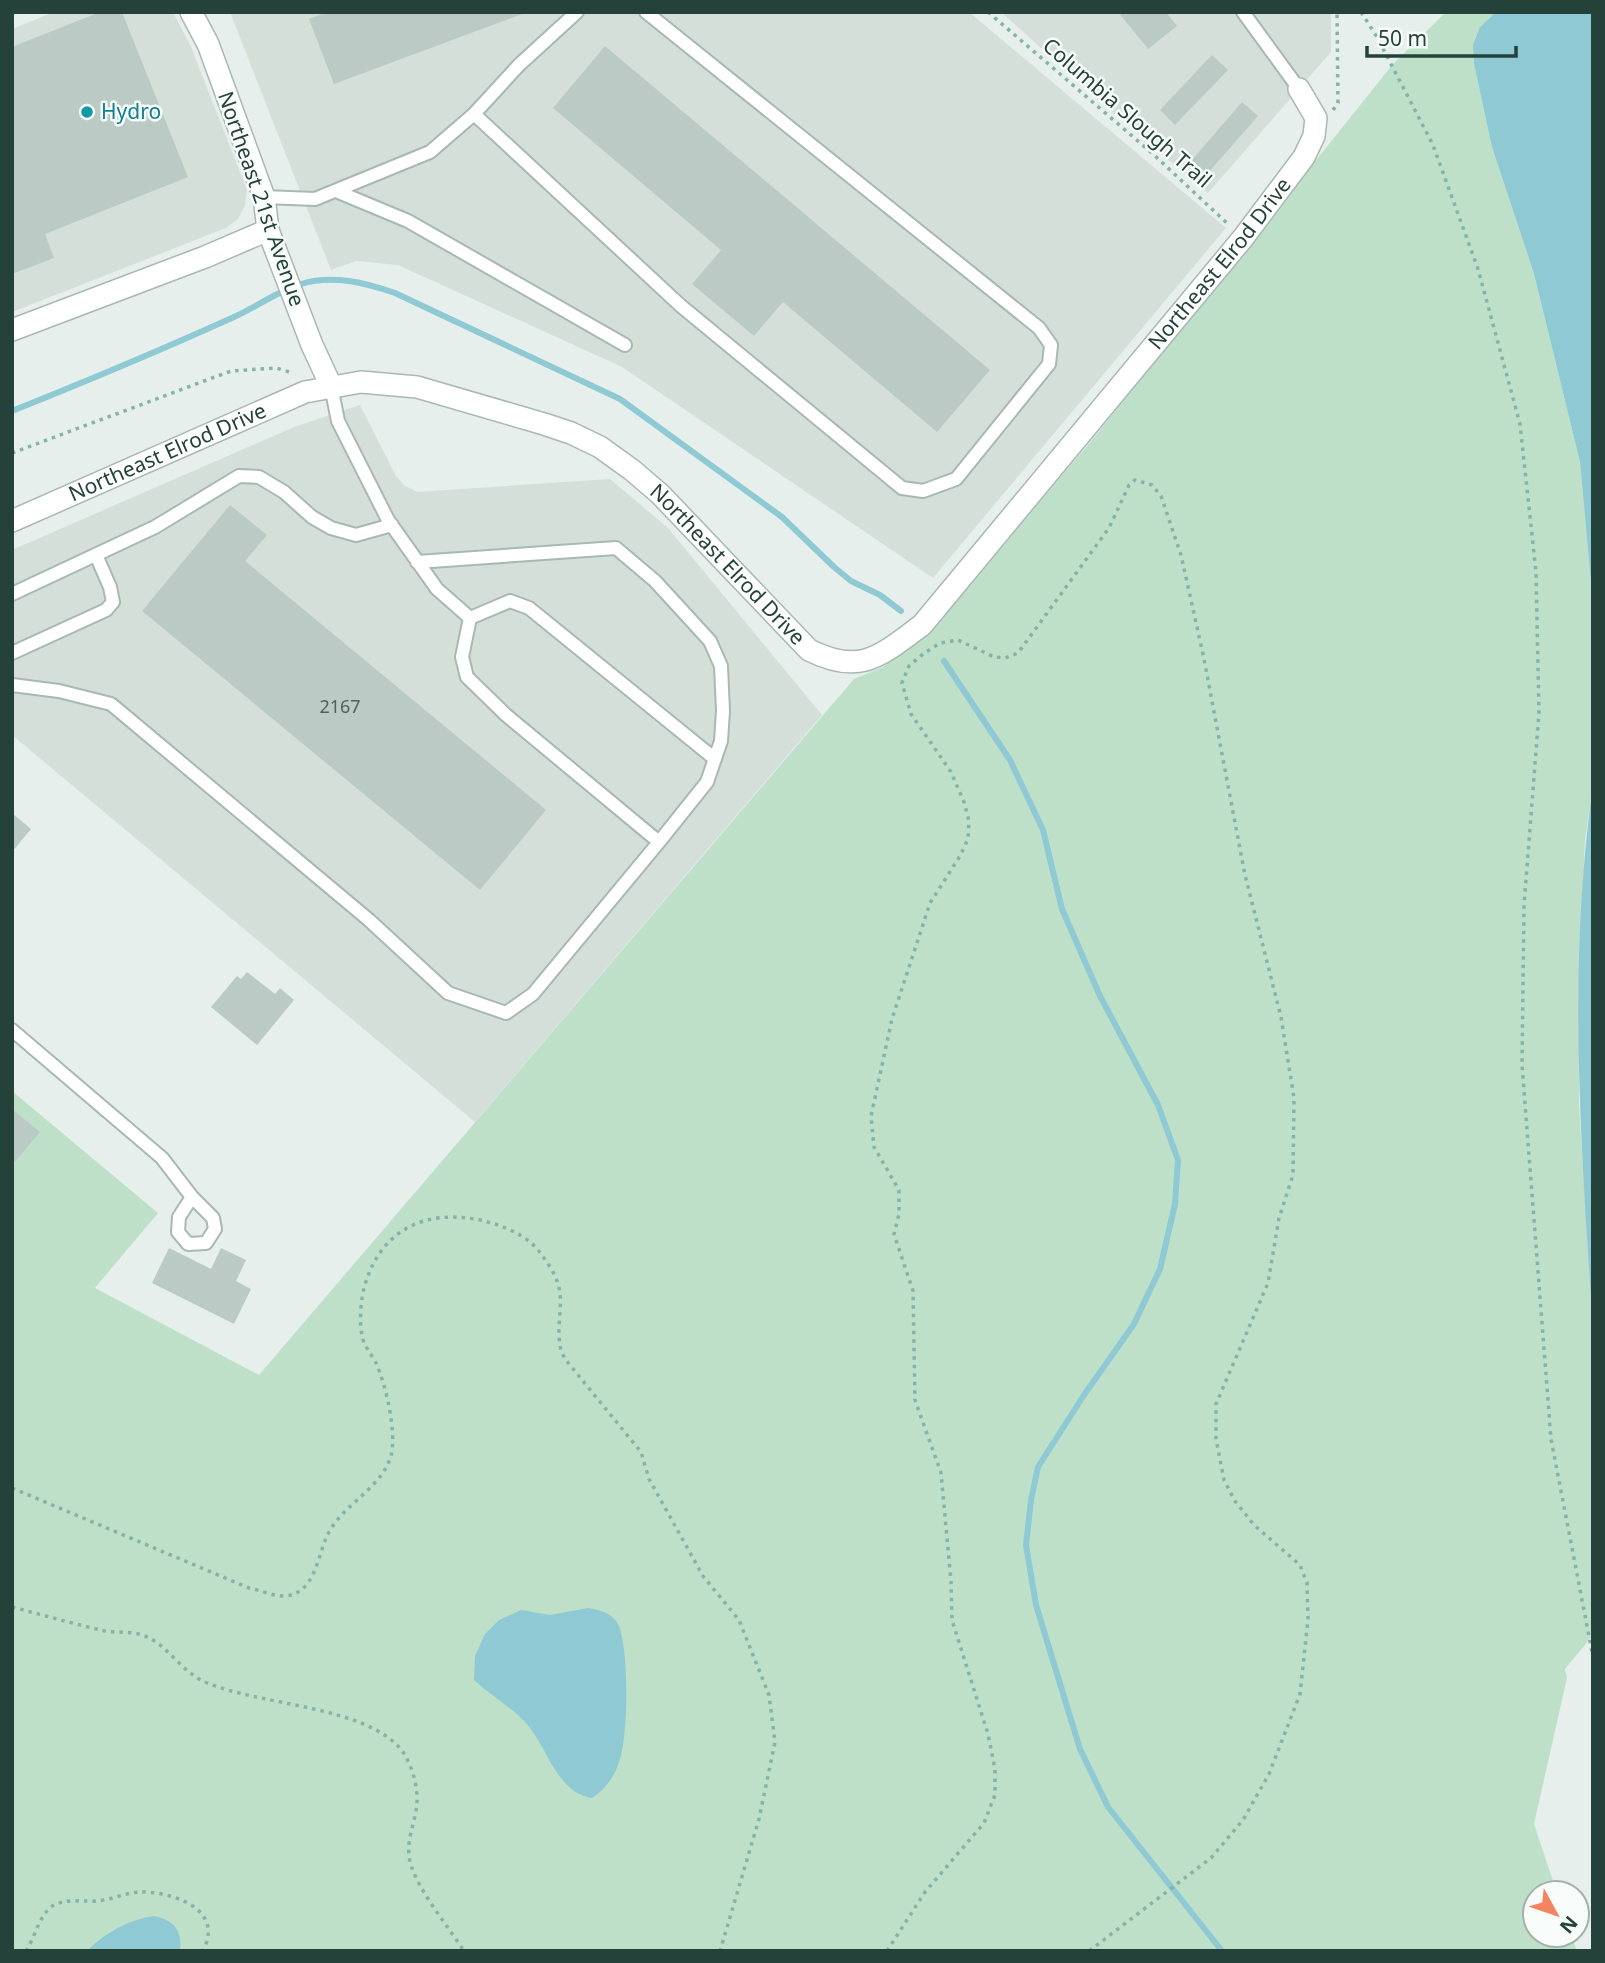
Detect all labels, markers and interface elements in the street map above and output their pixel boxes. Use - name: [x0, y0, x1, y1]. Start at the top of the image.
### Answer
- scale bar: [1367, 14, 1516, 58]
- text: 50 m: [1378, 24, 1427, 52]
- street label: Columbia Slough Trail: [1037, 31, 1218, 193]
- street label: Northeast 21st Avenue: [212, 88, 312, 310]
- place label: Hydro: [101, 97, 161, 125]
- marker: Hydro: [79, 104, 95, 120]
- street label: Northeast Elrod Drive: [1141, 171, 1297, 355]
- street label: Northeast Elrod Drive: [64, 396, 270, 507]
- street label: Northeast Elrod Drive: [645, 477, 812, 651]
- house number: 2167: [319, 694, 361, 718]
- north arrow: [1521, 1879, 1591, 1949]
- text: N: [1554, 1911, 1584, 1939]

